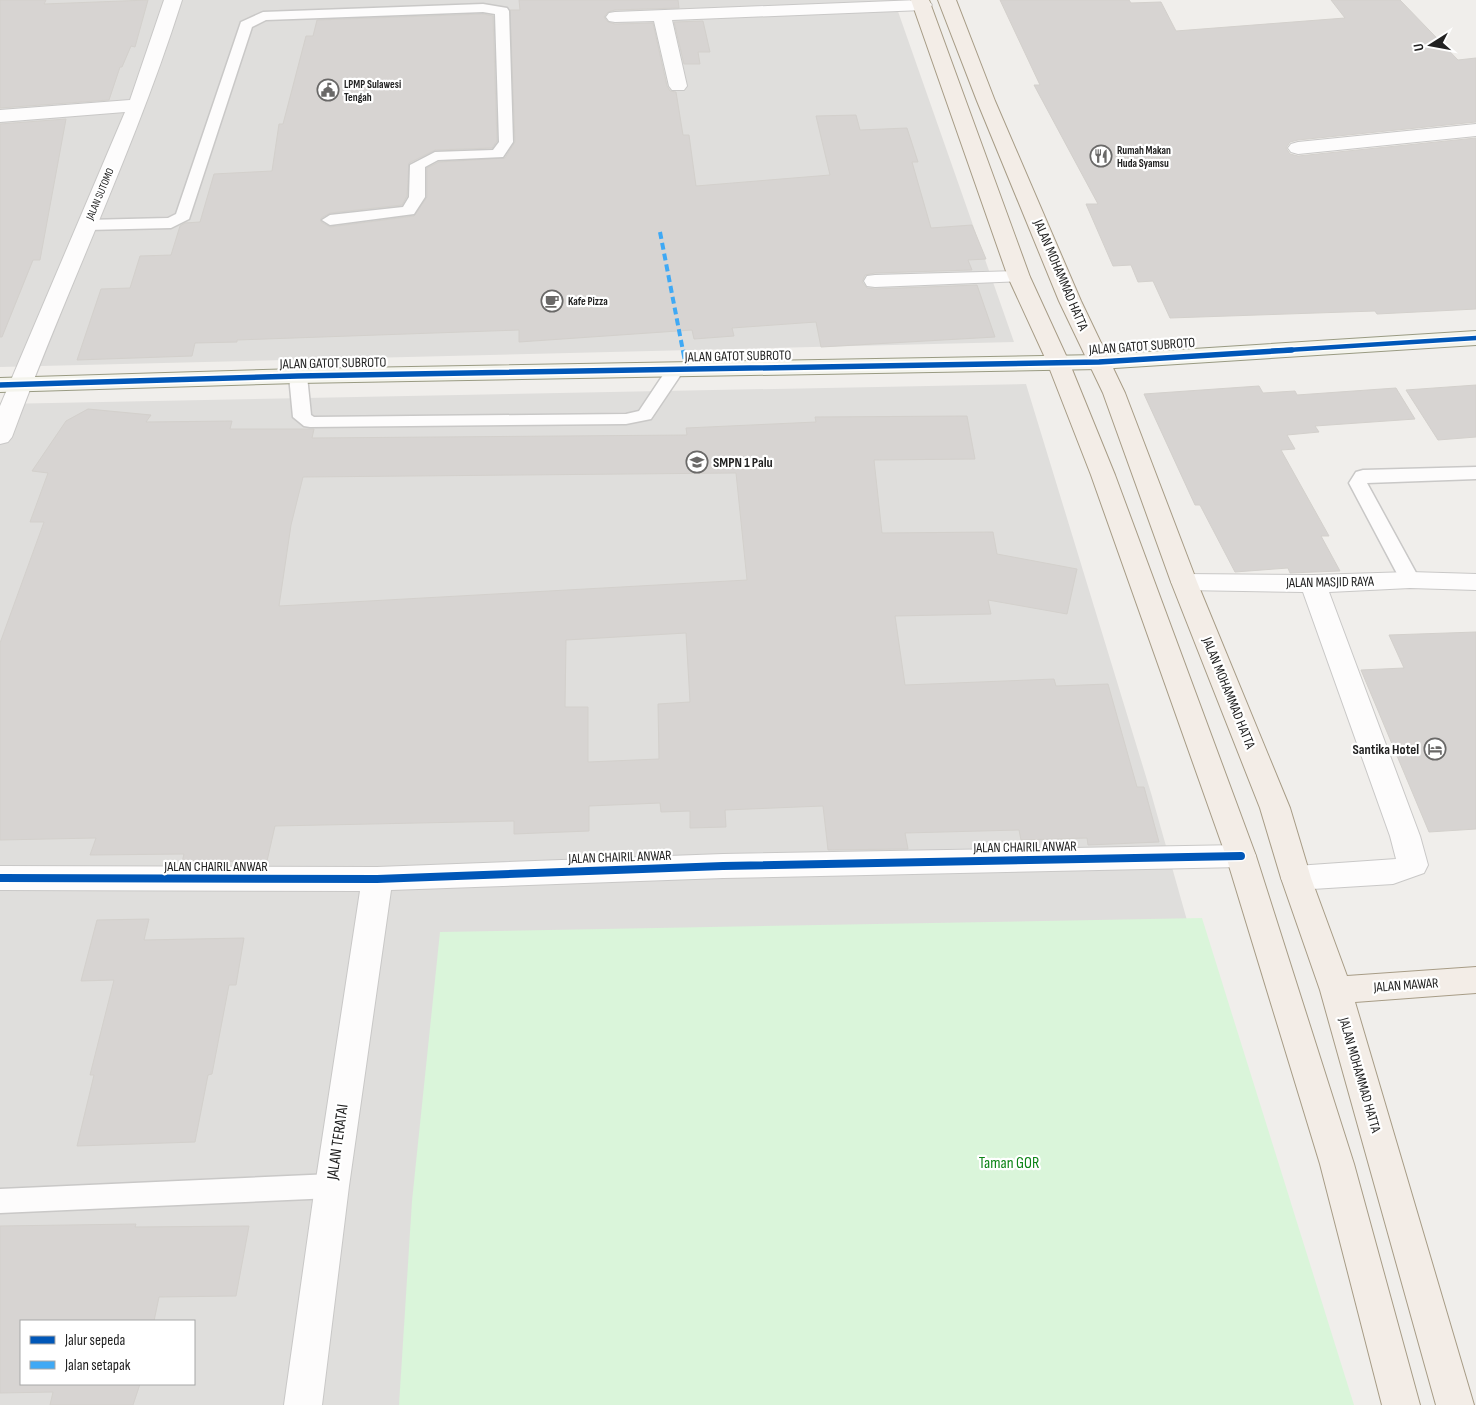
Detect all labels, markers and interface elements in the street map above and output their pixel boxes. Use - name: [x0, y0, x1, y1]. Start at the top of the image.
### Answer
- north arrow: [1406, 20, 1456, 70]
- text: U: [1410, 42, 1428, 53]
- public building icon: LPMP Sulawesi Tengah: [316, 78, 340, 102]
- place label: LPMP Sulawesi Tengah: [344, 78, 401, 104]
- restaurant icon: Rumah Makan Huda Syamsu: [1089, 144, 1113, 168]
- place label: Rumah Makan Huda Syamsu: [1117, 144, 1171, 170]
- street label: JALAN SUTOMO: [83, 166, 117, 223]
- street label: JALAN MOHAMMAD HATTA: [1030, 216, 1092, 334]
- cafe icon: Kafe Pizza: [540, 289, 564, 313]
- place label: Kafe Pizza: [568, 295, 608, 308]
- street label: JALAN GATOT SUBROTO: [1087, 334, 1196, 358]
- street label: JALAN GATOT SUBROTO: [684, 347, 791, 365]
- street label: JALAN GATOT SUBROTO: [279, 354, 386, 372]
- school or university icon: SMPN 1 Palu: [685, 450, 709, 474]
- place label: SMPN 1 Palu: [713, 454, 773, 471]
- street label: JALAN MASJID RAYA: [1285, 573, 1375, 591]
- street label: JALAN MOHAMMAD HATTA: [1198, 634, 1260, 752]
- hotel icon: Santika Hotel: [1423, 737, 1447, 761]
- place label: Santika Hotel: [1352, 741, 1419, 758]
- street label: JALAN CHAIRIL ANWAR: [972, 838, 1077, 856]
- street label: JALAN CHAIRIL ANWAR: [567, 847, 672, 867]
- street label: JALAN CHAIRIL ANWAR: [163, 858, 268, 875]
- street label: JALAN MAWAR: [1372, 974, 1439, 996]
- street label: JALAN MOHAMMAD HATTA: [1335, 1015, 1385, 1135]
- street label: JALAN TERATAI: [323, 1103, 353, 1182]
- park label: Taman GOR: [979, 1154, 1039, 1173]
- legend: [20, 1320, 195, 1385]
- text: Jalur sepeda: [64, 1331, 126, 1350]
- text: Jalan setapak: [64, 1356, 131, 1375]

